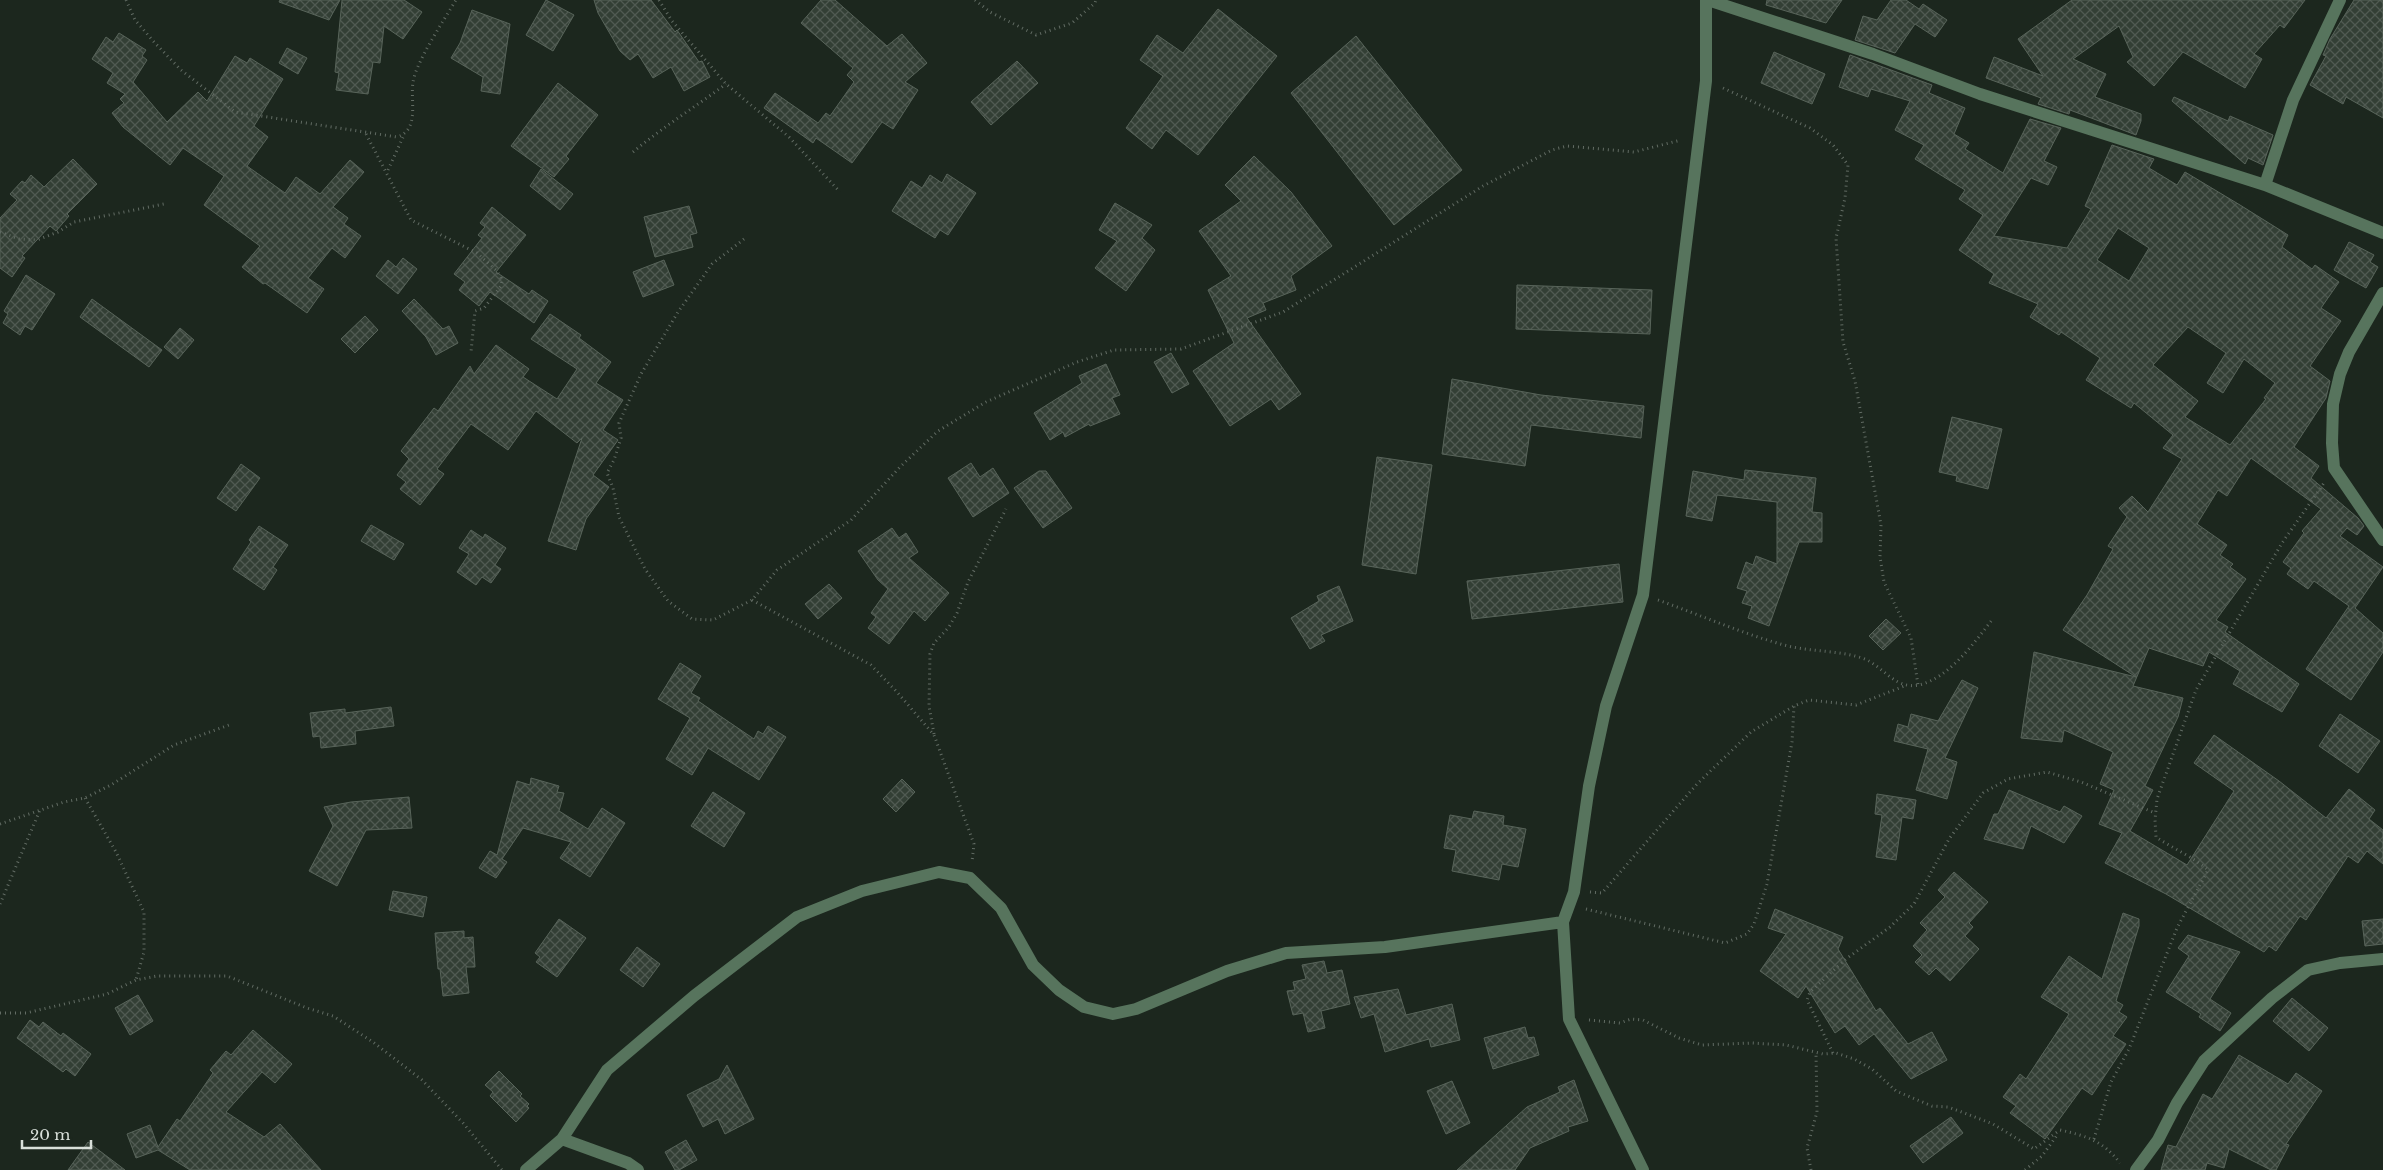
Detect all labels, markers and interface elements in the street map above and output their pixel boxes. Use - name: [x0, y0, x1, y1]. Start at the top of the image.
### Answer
- scale bar: [22, 1118, 91, 1150]
- text: 20 m: [30, 1125, 70, 1144]

